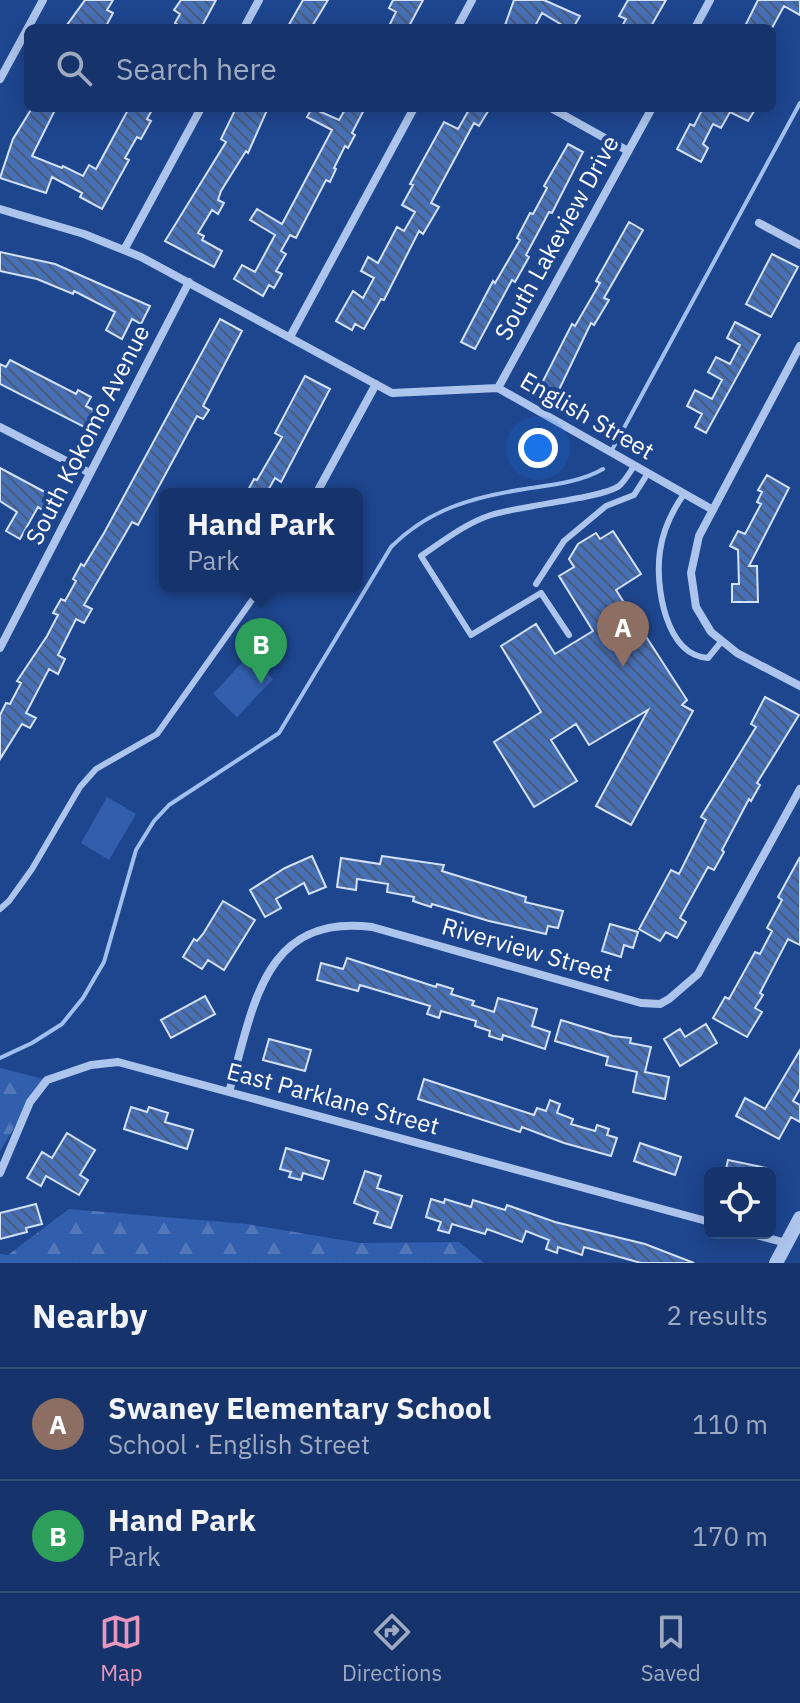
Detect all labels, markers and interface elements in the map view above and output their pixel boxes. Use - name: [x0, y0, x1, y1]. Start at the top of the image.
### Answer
- search box: [24, 24, 776, 112]
- icon: search: [52, 46, 96, 90]
- text: Search here: [116, 49, 277, 88]
- street label: South Lakeview Drive: [487, 129, 626, 346]
- street label: South Kokomo Avenue: [18, 319, 156, 550]
- street label: English Street: [515, 364, 660, 466]
- your location: [518, 428, 558, 468]
- popup: [159, 488, 363, 592]
- text: Hand Park: [187, 504, 335, 543]
- text: Park: [187, 543, 240, 577]
- pin: A: [597, 601, 649, 667]
- pin: B: [235, 618, 287, 684]
- street label: Riverview Street: [438, 909, 616, 989]
- street label: East Parklane Street: [224, 1054, 443, 1142]
- map controls: [704, 1167, 776, 1239]
- button: locate: [704, 1167, 776, 1239]
- text: Nearby: [32, 1293, 147, 1337]
- text: 2 results: [666, 1298, 768, 1332]
- text: Swaney Elementary School: [108, 1388, 491, 1427]
- text: A: [49, 1407, 67, 1441]
- text: 110 m: [692, 1407, 768, 1441]
- text: School · English Street: [108, 1427, 370, 1461]
- text: Hand Park: [108, 1500, 256, 1539]
- text: B: [49, 1519, 67, 1553]
- text: 170 m: [692, 1519, 768, 1553]
- text: Park: [108, 1539, 161, 1573]
- tab: Map: [99, 1610, 143, 1687]
- tab: Directions: [342, 1610, 442, 1687]
- tab: Saved: [641, 1610, 701, 1687]

